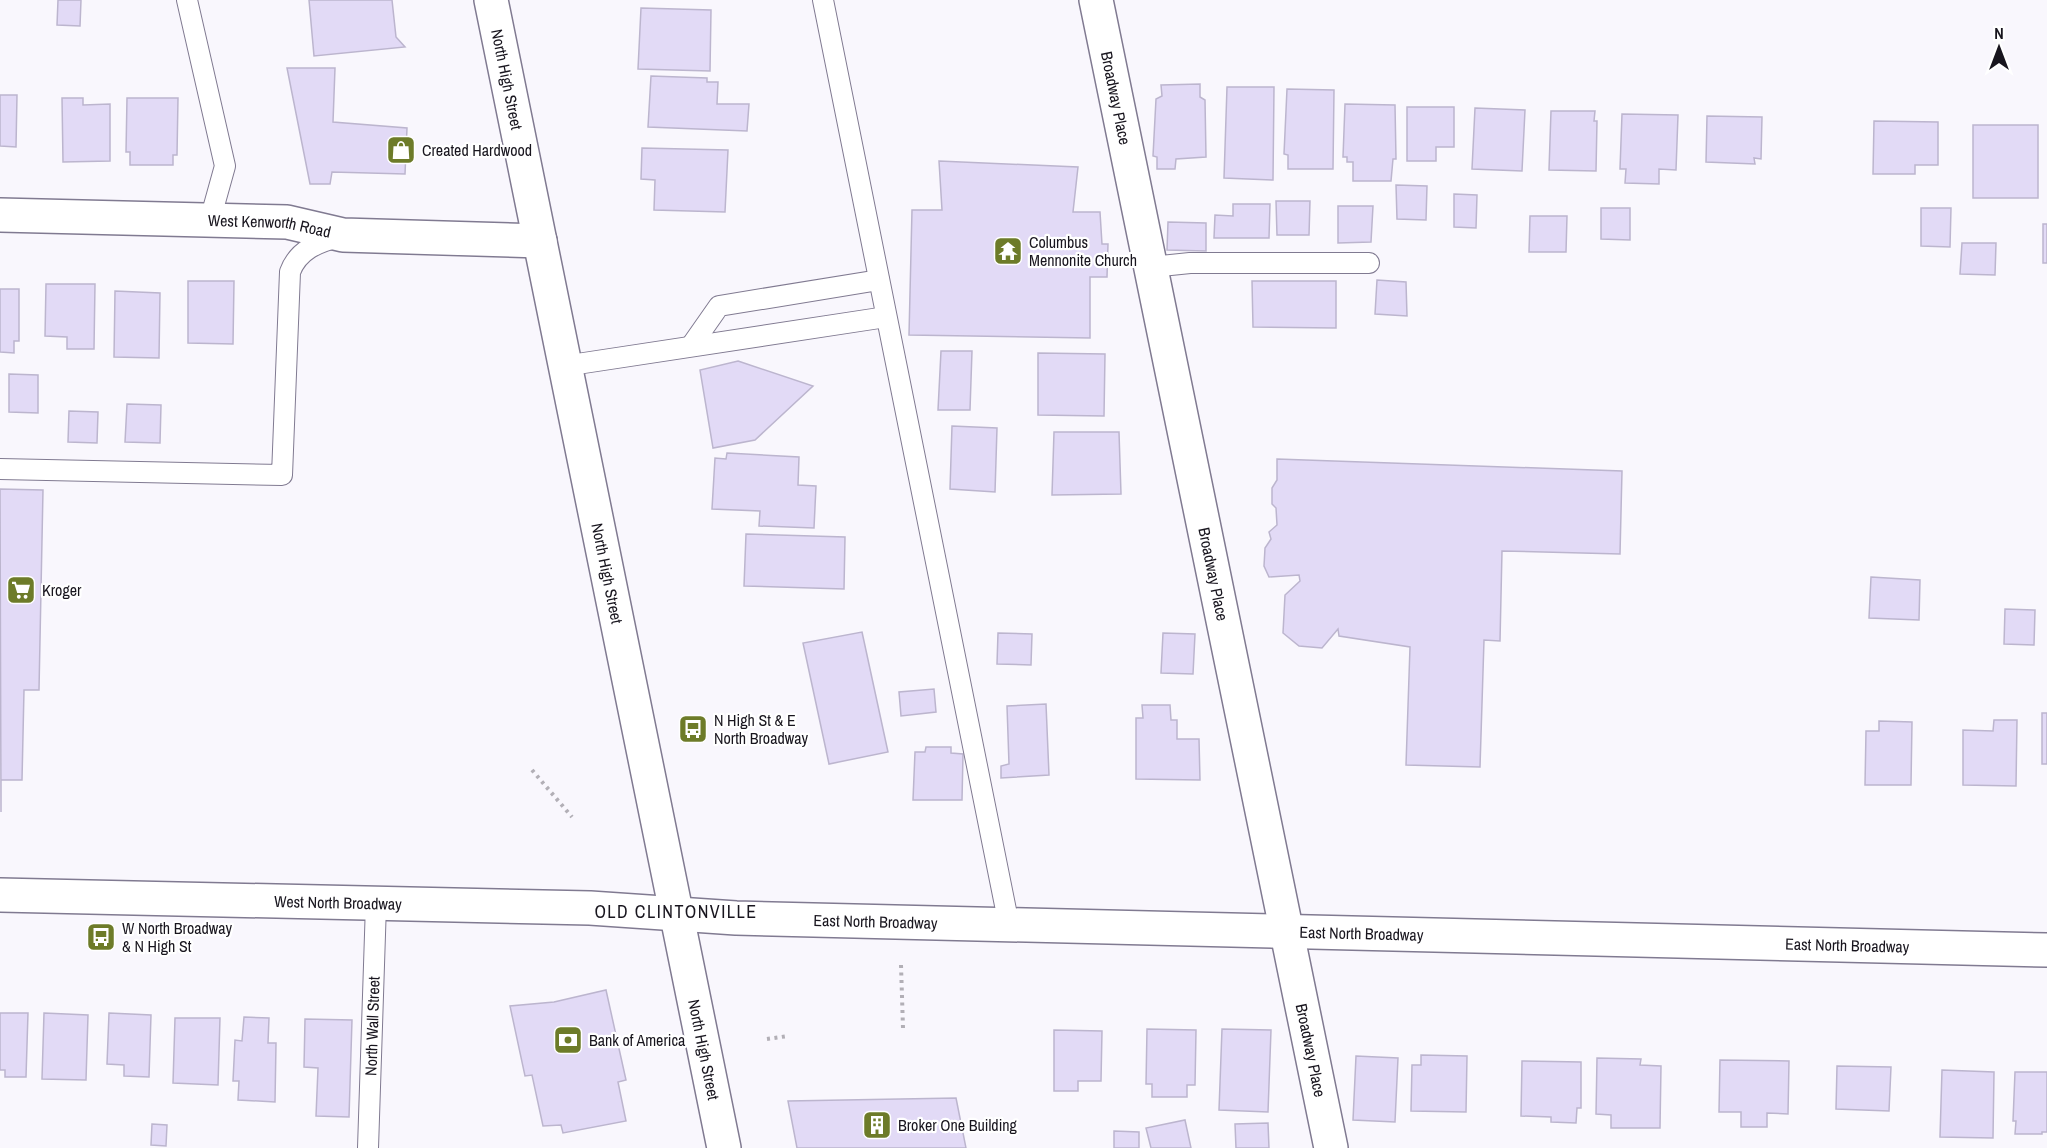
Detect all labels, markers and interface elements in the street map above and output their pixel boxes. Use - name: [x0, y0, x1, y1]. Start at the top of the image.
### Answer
- north arrow: [1969, 18, 2029, 78]
- text: N: [1994, 22, 2004, 44]
- street label: North High Street: [486, 27, 528, 132]
- street label: Broadway Place: [1096, 49, 1136, 147]
- shop icon: Created Hardwood: [385, 134, 417, 166]
- place label: Created Hardwood: [422, 139, 532, 161]
- street label: West Kenworth Road: [208, 209, 333, 243]
- place label: Columbus Mennonite Church: [1029, 231, 1137, 271]
- temple icon: Columbus Mennonite Church: [992, 235, 1024, 267]
- street label: North High Street: [586, 521, 628, 626]
- street label: Broadway Place: [1193, 525, 1234, 623]
- supermarket icon: Kroger: [5, 574, 37, 606]
- place label: Kroger: [42, 579, 82, 601]
- place label: N High St & E North Broadway: [714, 709, 809, 749]
- bus stop icon: N High St & E North Broadway: [677, 713, 709, 745]
- street label: West North Broadway: [274, 890, 402, 915]
- district label: OLD CLINTONVILLE: [594, 899, 758, 924]
- street label: East North Broadway: [813, 909, 938, 934]
- place label: W North Broadway & N High St: [122, 917, 233, 957]
- bus stop icon: W North Broadway & N High St: [85, 921, 117, 953]
- street label: East North Broadway: [1299, 921, 1424, 946]
- street label: East North Broadway: [1785, 933, 1910, 958]
- street label: North Wall Street: [359, 976, 385, 1076]
- street label: North High Street: [683, 997, 725, 1102]
- street label: Broadway Place: [1291, 1002, 1331, 1099]
- bank icon: Bank of America: [552, 1024, 584, 1056]
- place label: Bank of America: [589, 1029, 686, 1051]
- building icon: Broker One Building: [861, 1109, 893, 1141]
- place label: Broker One Building: [898, 1114, 1018, 1136]

